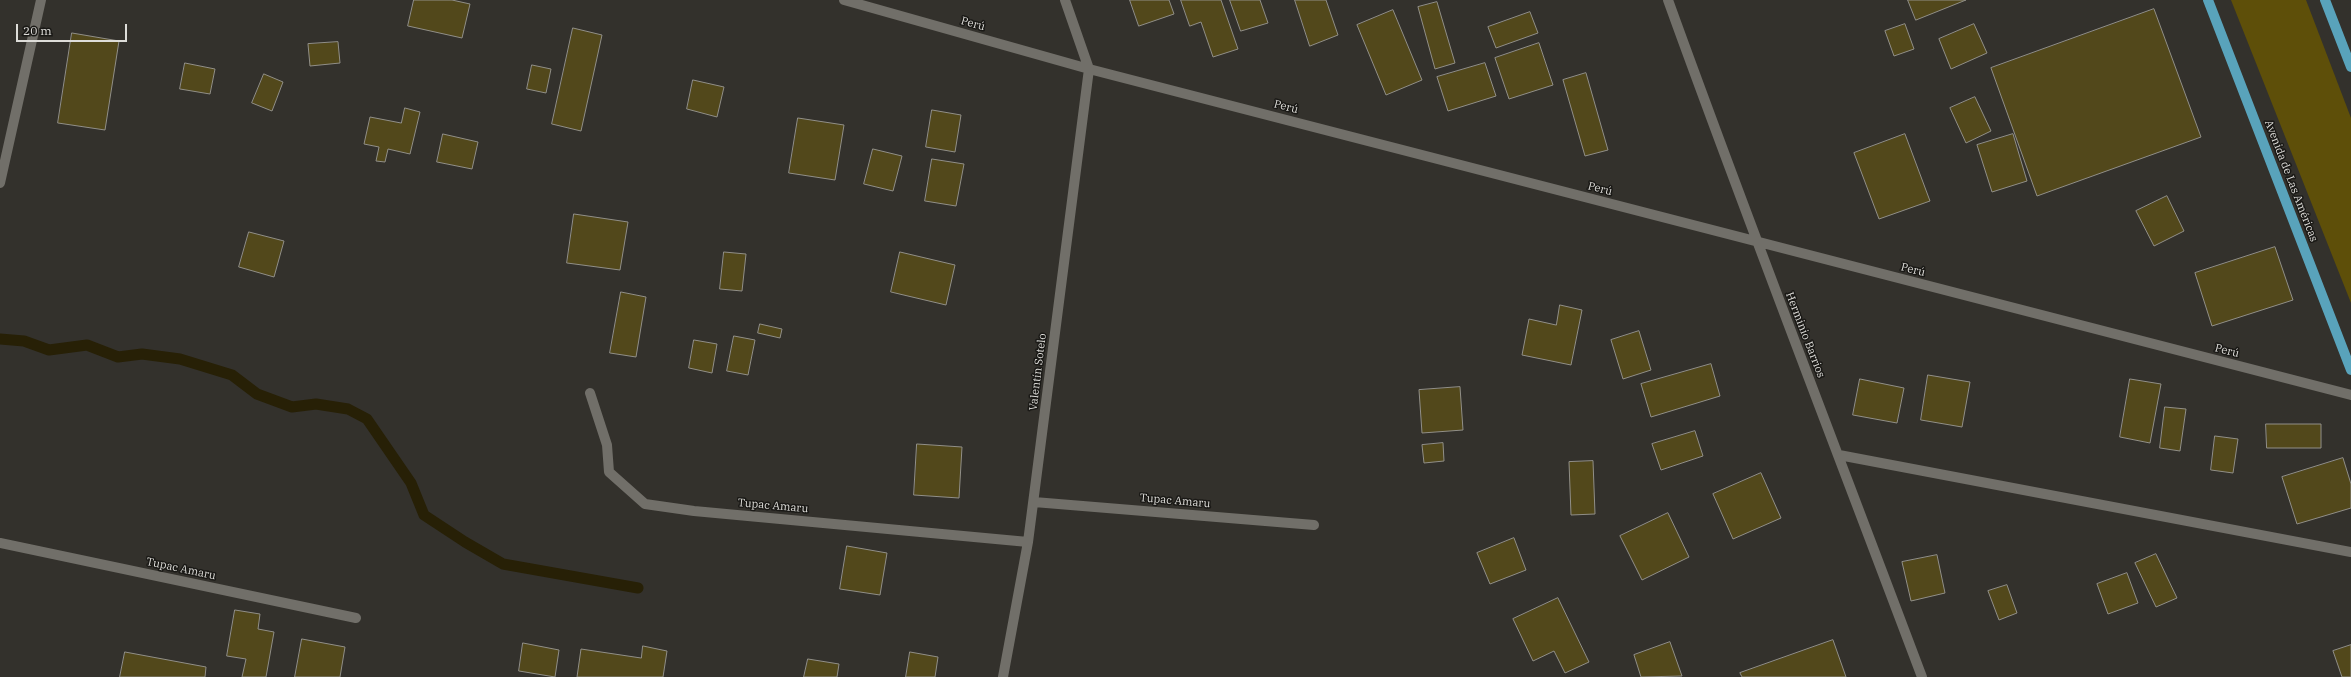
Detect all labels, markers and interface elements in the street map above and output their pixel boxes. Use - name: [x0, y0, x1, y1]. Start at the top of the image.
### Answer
- street label: Perú: [959, 14, 987, 34]
- scale bar: [18, 16, 129, 42]
- text: 20 m: [23, 23, 52, 38]
- street label: Perú: [1272, 97, 1300, 117]
- street label: Avenida de Las Américas: [2262, 118, 2320, 244]
- street label: Perú: [1586, 179, 1614, 199]
- street label: Perú: [1900, 261, 1926, 279]
- street label: Herminio Barrios: [1783, 290, 1827, 380]
- street label: Valentín Sotelo: [1027, 333, 1049, 411]
- street label: Perú: [2214, 342, 2240, 360]
- street label: Tupac Amaru: [1139, 491, 1211, 511]
- street label: Tupac Amaru: [737, 496, 809, 516]
- street label: Tupac Amaru: [145, 555, 217, 583]

